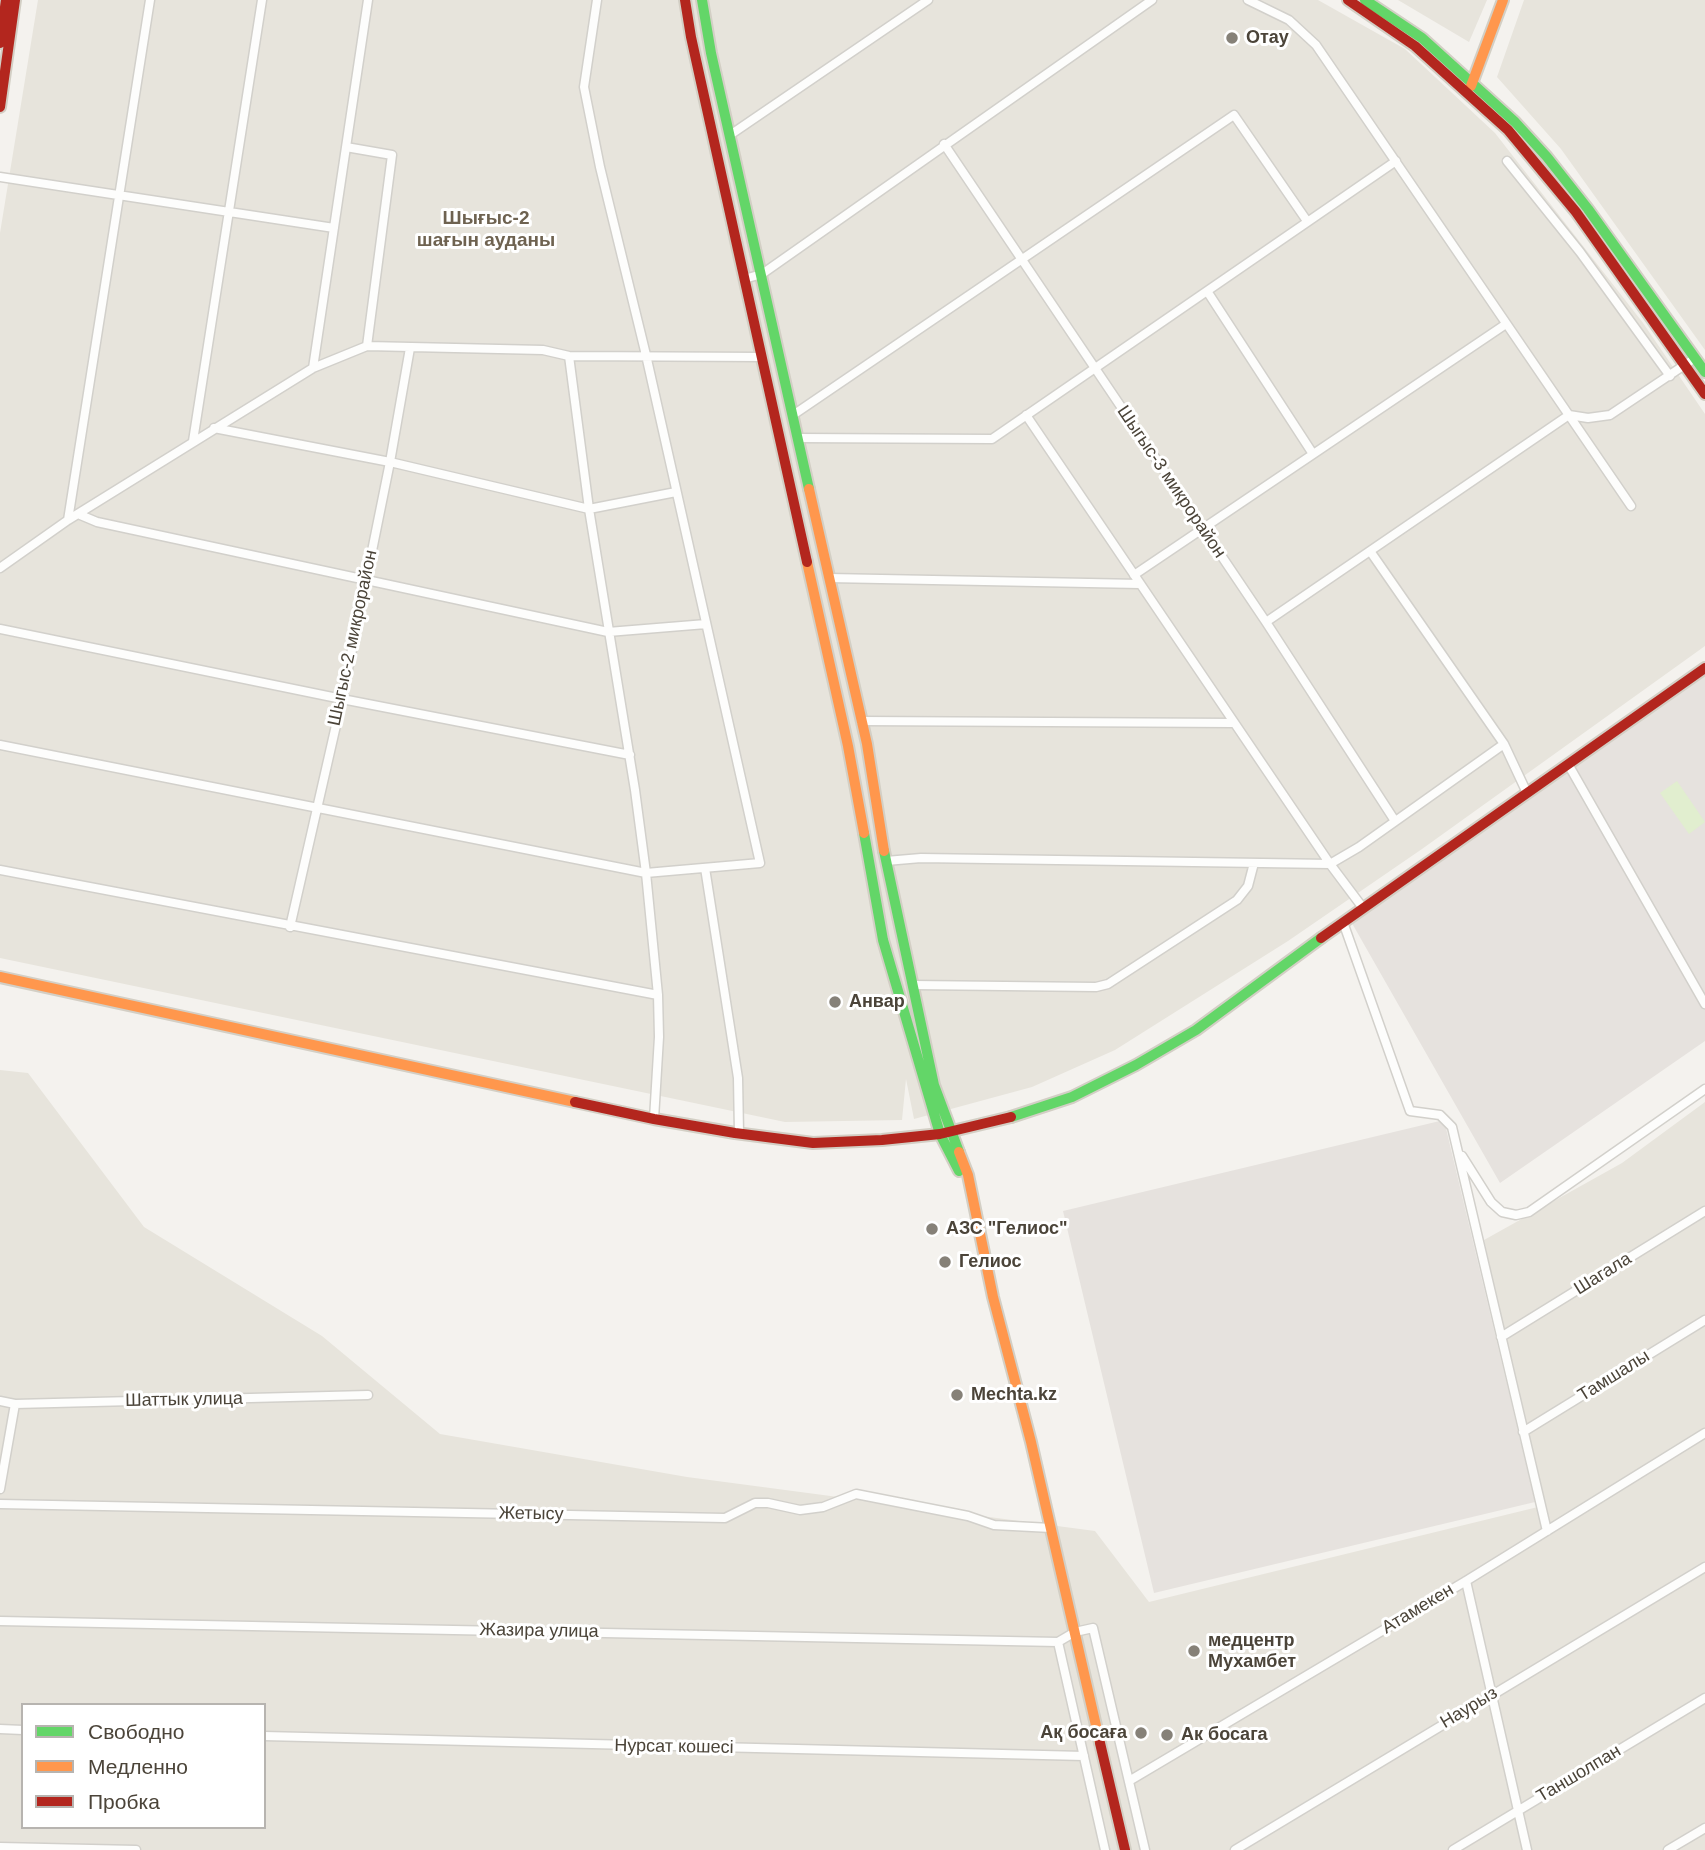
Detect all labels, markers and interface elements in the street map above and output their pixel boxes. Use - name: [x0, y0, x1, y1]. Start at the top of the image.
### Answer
- place label: Отау: [1246, 27, 1289, 49]
- marker: Отау: [1224, 30, 1240, 46]
- district label: Шығыс-2 шағын ауданы: [417, 208, 555, 252]
- street label: Шыгыс-3 микрорайон: [1112, 402, 1230, 562]
- street label: Шыгыс-2 микрорайон: [324, 548, 382, 728]
- place label: Анвар: [849, 991, 905, 1013]
- marker: Анвар: [827, 994, 843, 1010]
- place label: АЗС "Гелиос": [946, 1218, 1067, 1240]
- marker: АЗС "Гелиос": [924, 1221, 940, 1237]
- street label: Шагала: [1570, 1248, 1636, 1300]
- place label: Гелиос: [959, 1251, 1022, 1273]
- marker: Гелиос: [937, 1254, 953, 1270]
- street label: Тамшалы: [1574, 1346, 1654, 1406]
- place label: Mechta.kz: [971, 1384, 1057, 1406]
- marker: Mechta.kz: [949, 1387, 965, 1403]
- street label: Шаттык улица: [125, 1388, 243, 1412]
- street label: Жетысу: [498, 1503, 564, 1525]
- street label: Атамекен: [1378, 1579, 1458, 1639]
- street label: Жазира улица: [479, 1619, 599, 1643]
- place label: медцентр Мухамбет: [1208, 1630, 1296, 1672]
- marker: медцентр Мухамбет: [1186, 1643, 1202, 1659]
- street label: Наурыз: [1437, 1683, 1501, 1733]
- legend: [21, 1703, 266, 1829]
- text: Свободно: [88, 1720, 185, 1743]
- place label: Ақ босаға: [1040, 1722, 1127, 1744]
- place label: Ак босага: [1181, 1724, 1268, 1746]
- marker: Ақ босаға: [1133, 1725, 1149, 1741]
- marker: Ак босага: [1159, 1727, 1175, 1743]
- street label: Нурсат кошесi: [614, 1735, 734, 1759]
- street label: Таншолпан: [1533, 1740, 1625, 1808]
- text: Медленно: [88, 1755, 188, 1778]
- text: Пробка: [88, 1790, 160, 1813]

